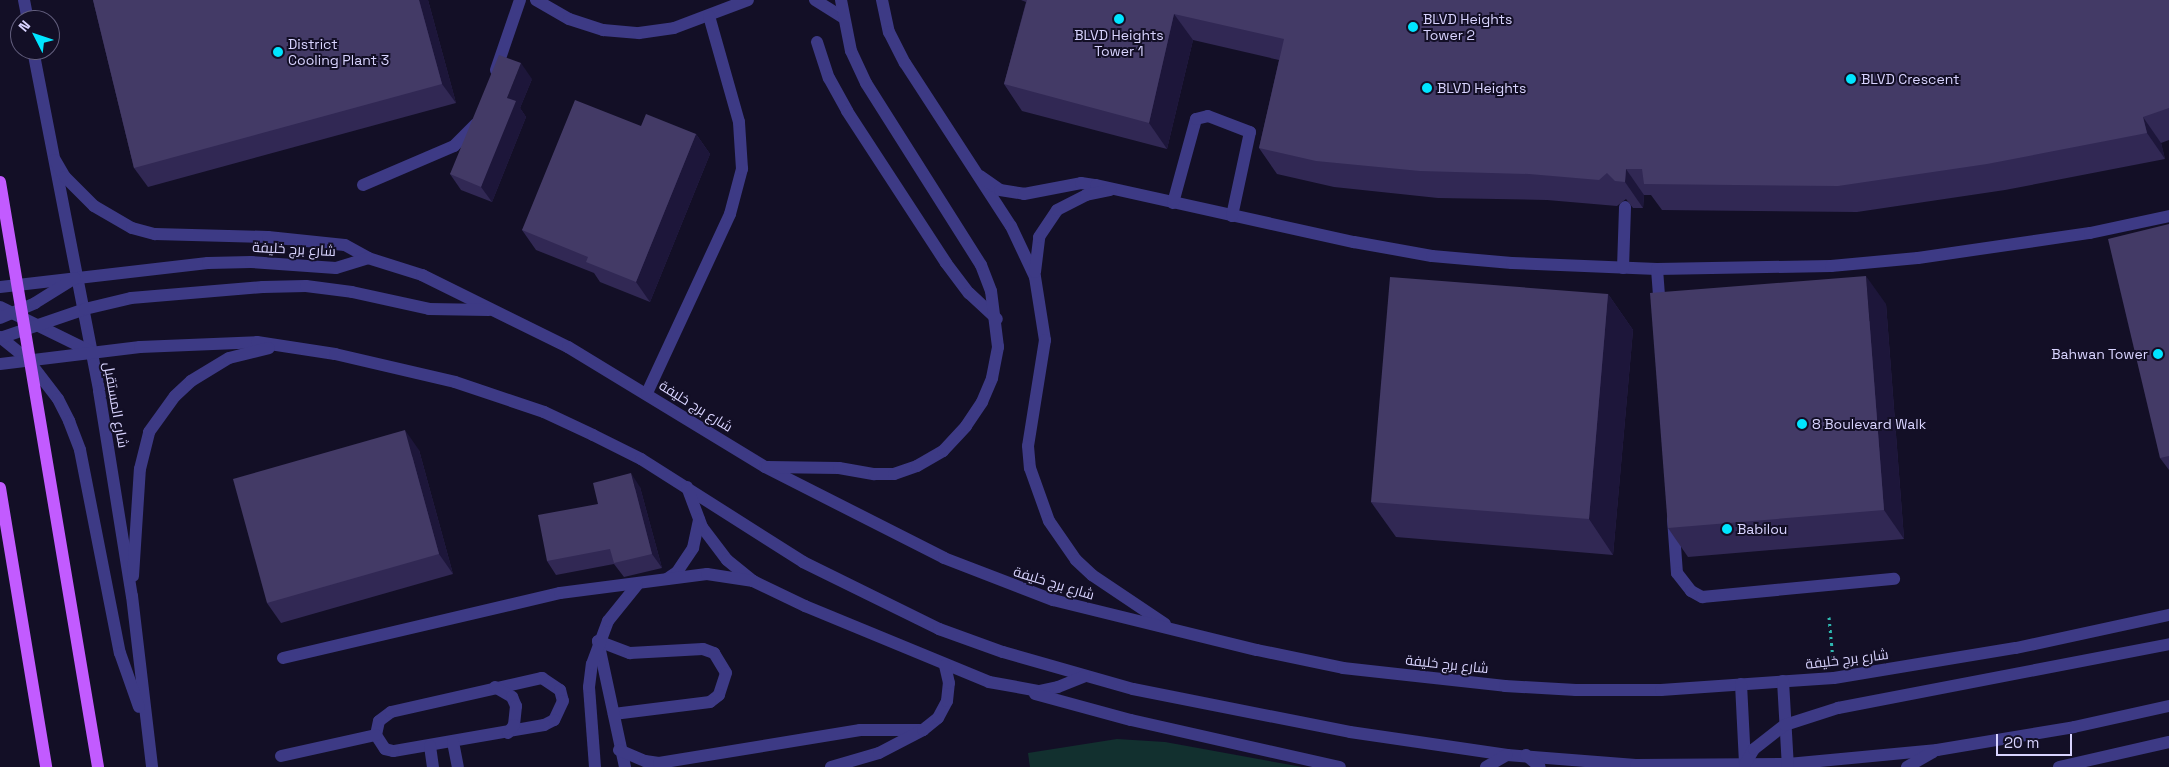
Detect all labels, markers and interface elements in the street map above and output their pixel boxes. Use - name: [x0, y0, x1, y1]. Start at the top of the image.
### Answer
- north arrow: [10, 10, 60, 60]
- place label: BLVD Heights Tower 2: [1423, 11, 1512, 44]
- marker: BLVD Heights Tower 1: [1113, 13, 1125, 25]
- text: N: [15, 16, 34, 35]
- marker: BLVD Heights Tower 2: [1407, 21, 1419, 33]
- place label: BLVD Heights Tower 1: [1074, 27, 1164, 59]
- place label: District Cooling Plant 3: [288, 36, 389, 68]
- marker: District Cooling Plant 3: [272, 46, 284, 58]
- place label: BLVD Crescent: [1861, 71, 1960, 87]
- marker: BLVD Crescent: [1845, 73, 1857, 85]
- place label: BLVD Heights: [1437, 80, 1526, 96]
- marker: BLVD Heights: [1421, 82, 1433, 94]
- street label: شارع برج خليفة: [252, 238, 336, 260]
- place label: Bahwan Tower: [2051, 346, 2148, 362]
- marker: Bahwan Tower: [2152, 348, 2164, 360]
- street label: شارع المستقبل: [100, 361, 132, 449]
- street label: شارع برج خليفة: [656, 377, 736, 435]
- place label: 8 Boulevard Walk: [1812, 416, 1926, 432]
- marker: 8 Boulevard Walk: [1796, 418, 1808, 430]
- place label: Babilou: [1737, 521, 1787, 537]
- marker: Babilou: [1721, 523, 1733, 535]
- street label: شارع برج خليفة: [1012, 563, 1096, 603]
- street label: شارع برج خليفة: [1804, 646, 1890, 672]
- street label: شارع برج خليفة: [1405, 651, 1489, 677]
- scale bar: [1999, 724, 2075, 756]
- text: 20 m: [2004, 733, 2039, 752]

